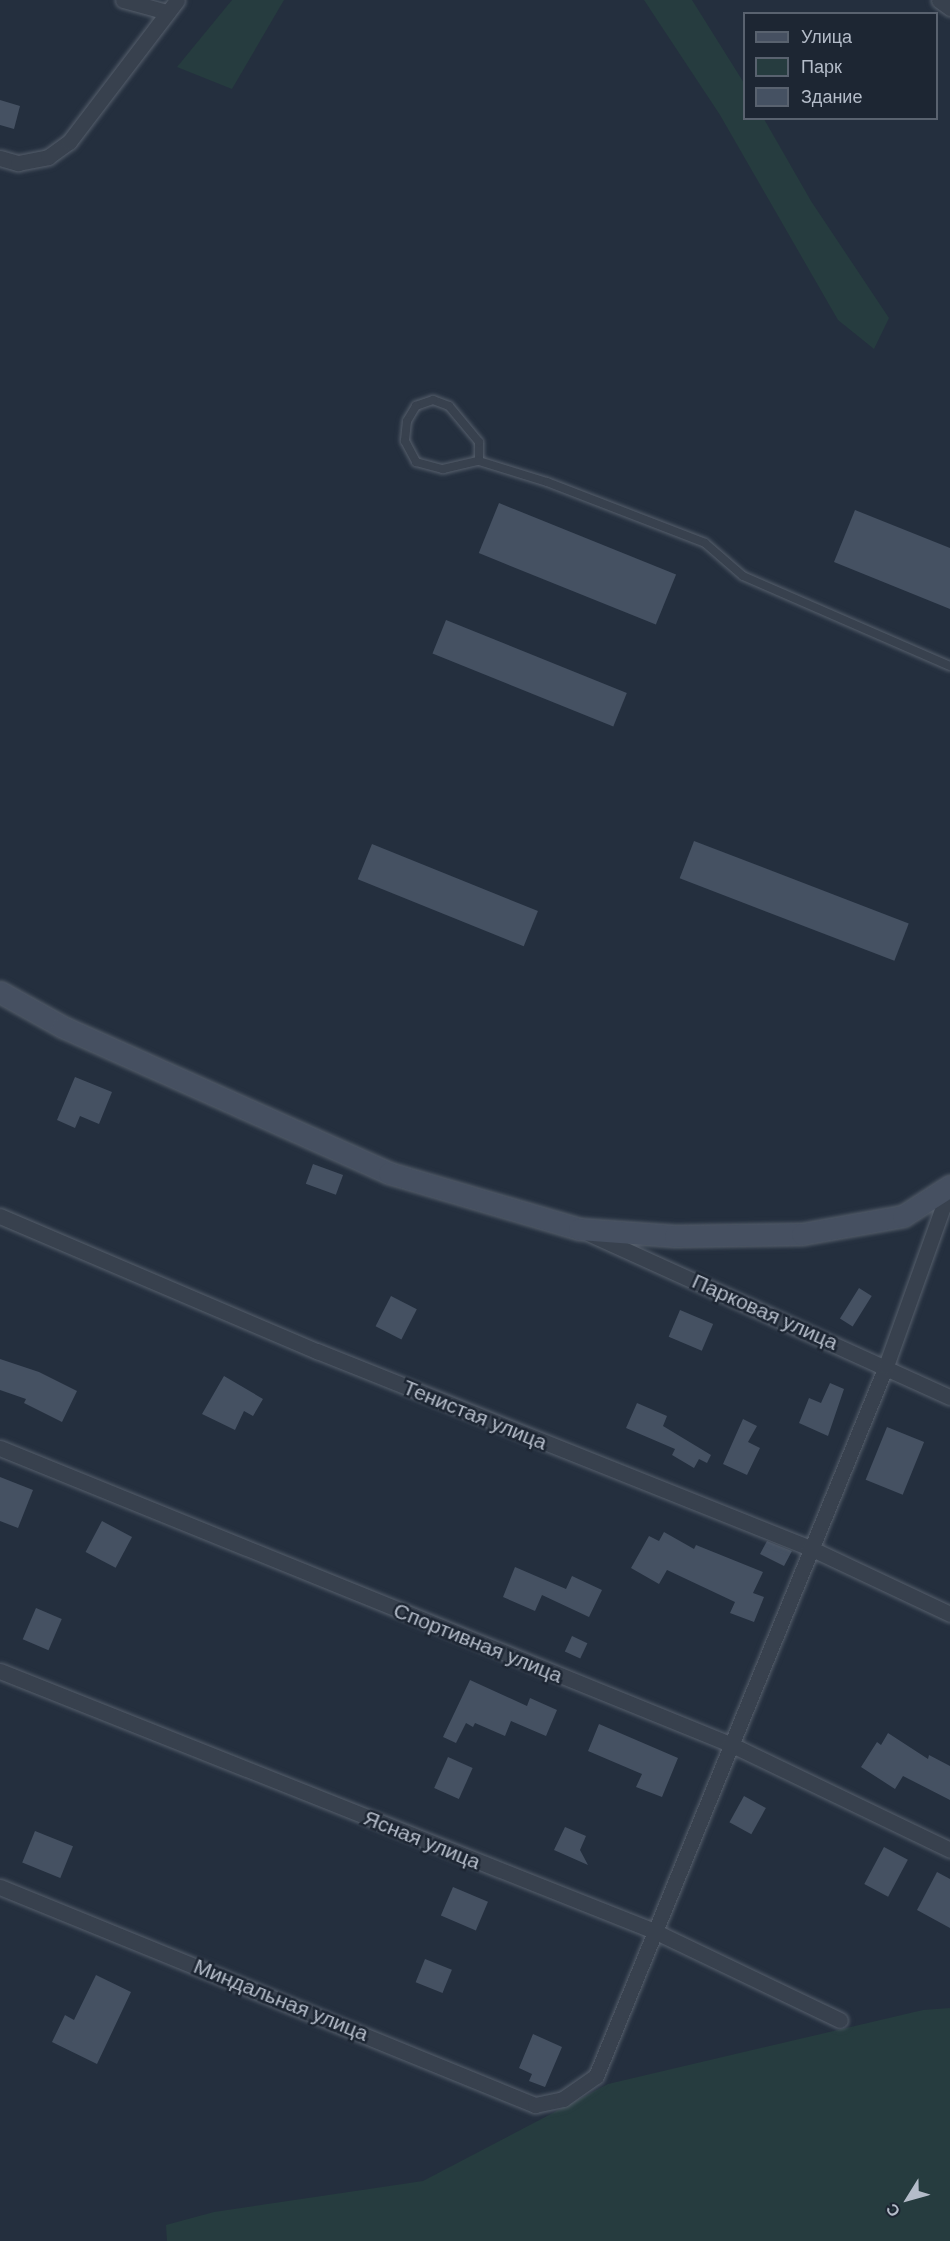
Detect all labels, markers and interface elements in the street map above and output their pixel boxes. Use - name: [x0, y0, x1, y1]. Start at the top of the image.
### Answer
- legend: [743, 12, 938, 120]
- text: Улица: [801, 25, 852, 49]
- text: Парк: [801, 55, 842, 79]
- text: Здание: [801, 85, 862, 109]
- street label: Парковая улица: [688, 1269, 842, 1355]
- street label: Тенистая улица: [399, 1375, 551, 1455]
- street label: Спортивная улица: [390, 1598, 566, 1688]
- street label: Ясная улица: [360, 1805, 484, 1875]
- street label: Миндальная улица: [190, 1953, 372, 2047]
- north arrow: [878, 2169, 938, 2229]
- text: С: [881, 2199, 905, 2221]

